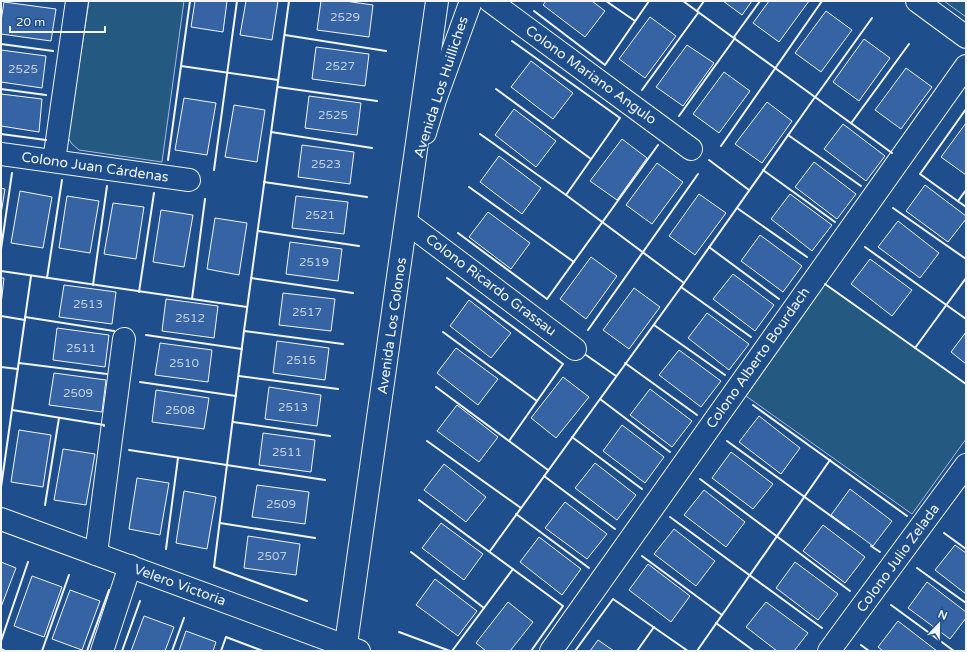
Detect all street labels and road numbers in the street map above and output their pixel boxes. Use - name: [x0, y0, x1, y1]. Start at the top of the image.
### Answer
- street label: Avenida Los Huilliches: [410, 14, 472, 160]
- street label: Colono Mariano Angulo: [522, 22, 660, 128]
- street label: Colono Juan Cárdenas: [20, 148, 170, 186]
- street label: Colono Ricardo Grassau: [422, 230, 560, 340]
- street label: Avenida Los Colonos: [374, 256, 410, 396]
- street label: Colono Alberto Bourdach: [703, 284, 813, 432]
- street label: Colono Julio Zelada: [853, 501, 943, 615]
- street label: Velero Victoria: [132, 560, 228, 610]

